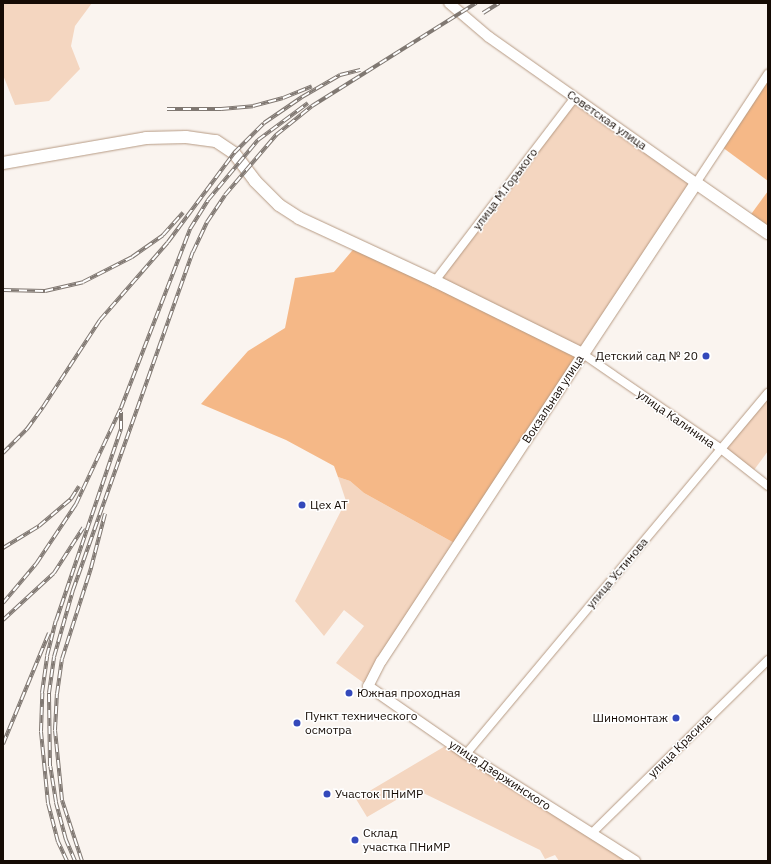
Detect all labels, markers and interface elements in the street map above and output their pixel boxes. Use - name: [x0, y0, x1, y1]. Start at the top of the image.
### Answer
- street label: Советская улица: [564, 87, 650, 153]
- street label: улица М.Горького: [470, 145, 540, 233]
- place label: Детский сад № 20: [596, 349, 698, 363]
- marker: Детский сад № 20: [701, 351, 711, 361]
- street label: Вокзальная улица: [519, 352, 587, 446]
- street label: улица Калинина: [634, 387, 718, 451]
- place label: Цех АТ: [310, 498, 348, 512]
- marker: Цех АТ: [297, 500, 307, 510]
- street label: улица Устинова: [583, 535, 651, 611]
- place label: Южная проходная: [357, 686, 460, 700]
- marker: Южная проходная: [344, 688, 354, 698]
- place label: Пункт технического осмотра: [305, 709, 418, 737]
- place label: Шиномонтаж: [592, 711, 668, 725]
- street label: улица Красина: [645, 711, 715, 781]
- marker: Шиномонтаж: [671, 713, 681, 723]
- marker: Пункт технического осмотра: [292, 718, 302, 728]
- street label: улица Дзержинского: [446, 737, 554, 813]
- place label: Участок ПНиМР: [335, 787, 423, 801]
- marker: Участок ПНиМР: [322, 789, 332, 799]
- place label: Склад участка ПНиМР: [363, 826, 450, 854]
- marker: Склад участка ПНиМР: [350, 835, 360, 845]

